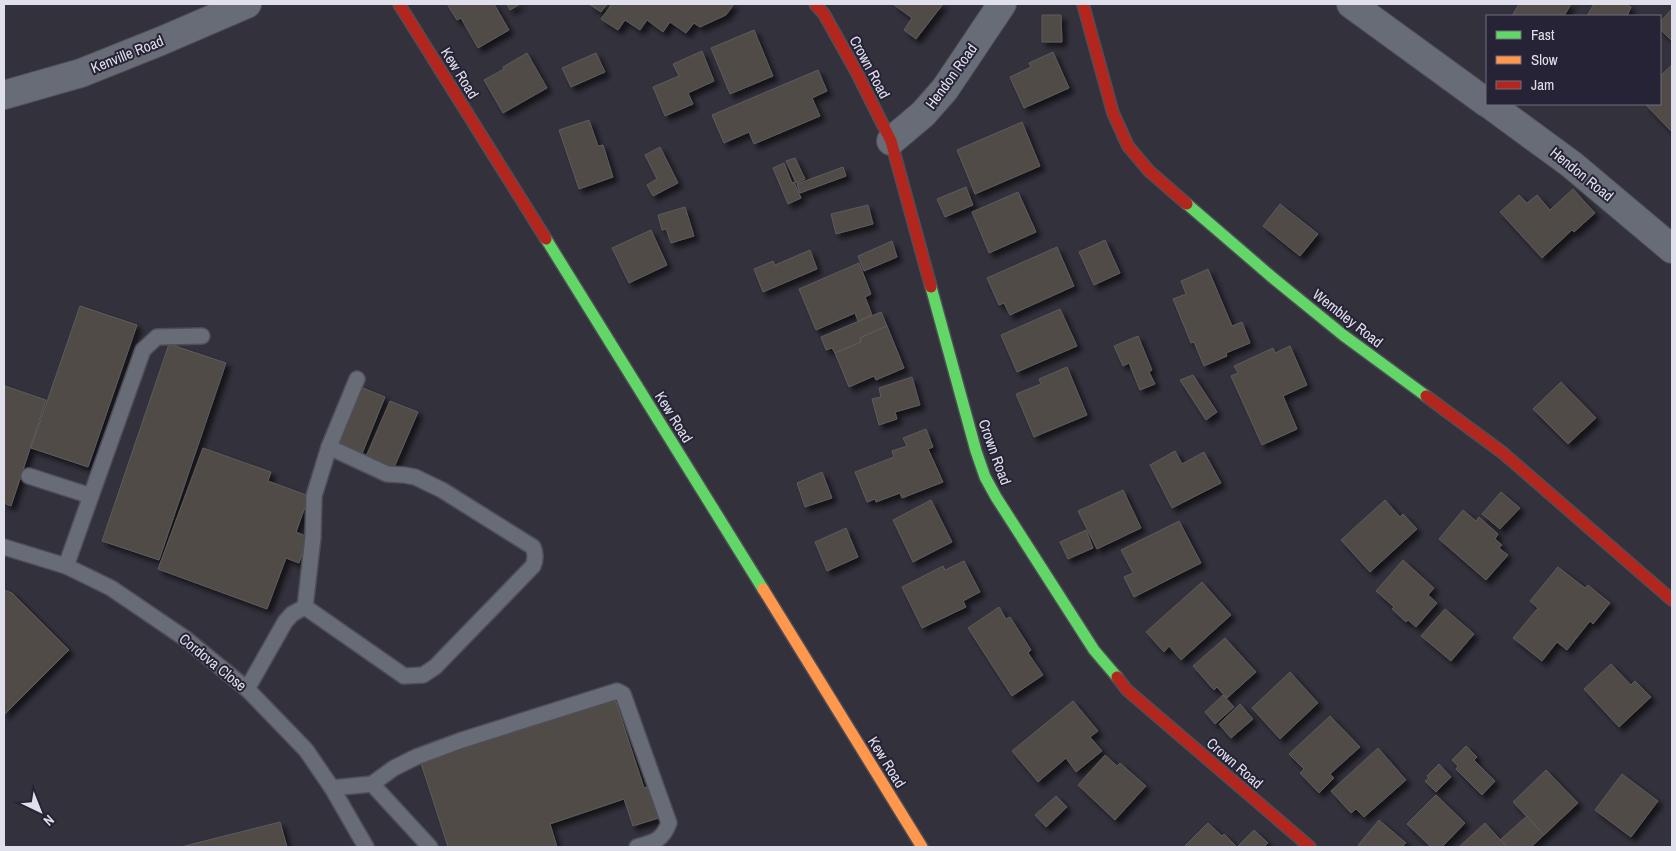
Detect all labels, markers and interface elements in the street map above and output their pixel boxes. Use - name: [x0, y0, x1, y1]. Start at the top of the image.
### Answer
- legend: [1486, 15, 1661, 105]
- text: Fast: [1531, 24, 1555, 45]
- street label: Kenville Road: [88, 30, 166, 78]
- street label: Crown Road: [845, 32, 895, 102]
- street label: Hendon Road: [920, 39, 982, 113]
- street label: Kew Road: [436, 43, 484, 103]
- text: Slow: [1531, 49, 1558, 70]
- text: Jam: [1531, 74, 1554, 95]
- street label: Hendon Road: [1546, 142, 1618, 206]
- street label: Wembley Road: [1308, 284, 1388, 352]
- street label: Kew Road: [650, 387, 698, 447]
- street label: Crown Road: [973, 416, 1017, 488]
- street label: Cordova Close: [175, 628, 251, 696]
- street label: Kew Road: [863, 732, 911, 792]
- street label: Crown Road: [1202, 733, 1268, 793]
- north arrow: [15, 786, 65, 836]
- text: N: [40, 811, 58, 830]

